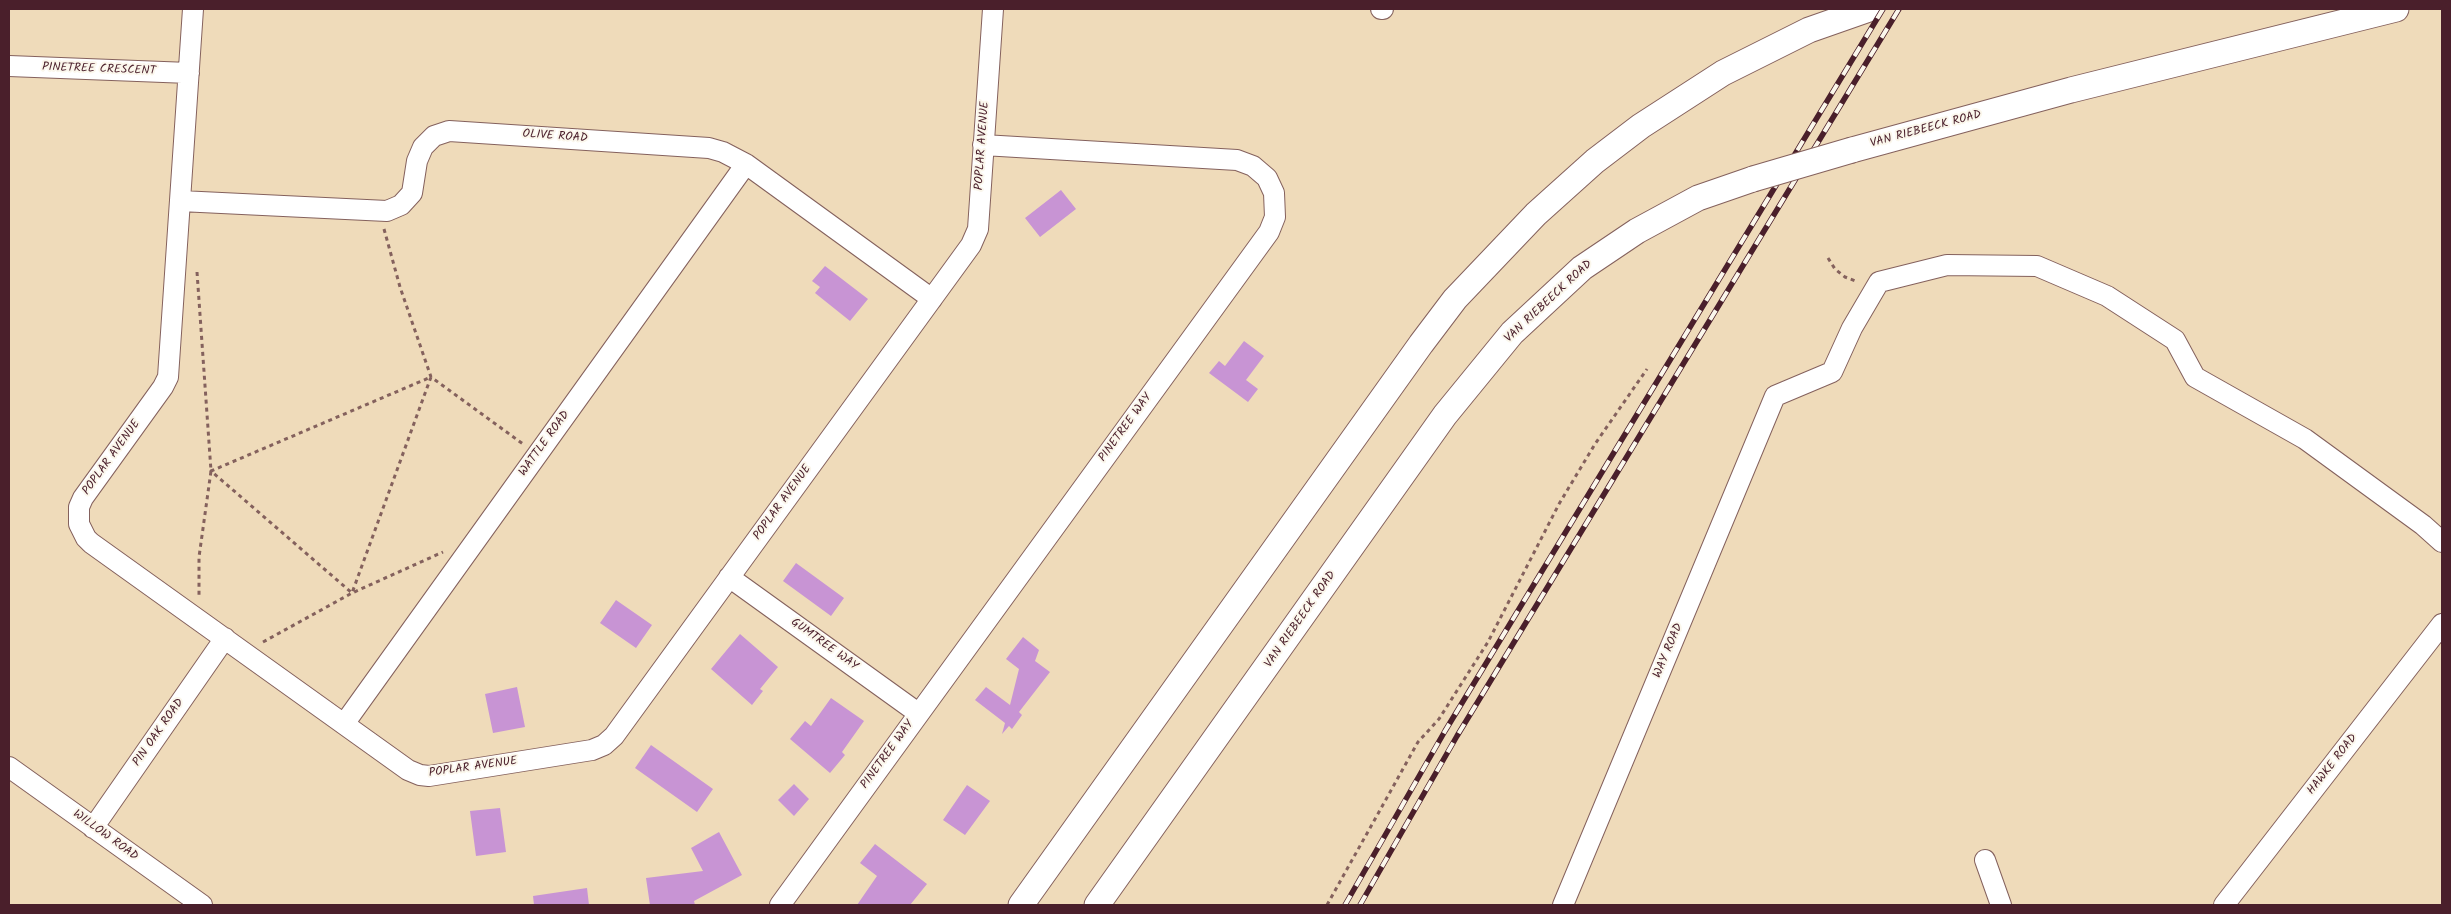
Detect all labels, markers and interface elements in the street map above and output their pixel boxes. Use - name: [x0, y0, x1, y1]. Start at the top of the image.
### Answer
- street label: PINETREE CRESCENT: [42, 61, 156, 79]
- street label: POPLAR AVENUE: [973, 101, 993, 191]
- street label: VAN RIEBEECK ROAD: [1869, 108, 1983, 152]
- street label: OLIVE ROAD: [522, 128, 588, 146]
- street label: VAN RIEBEECK ROAD: [1502, 258, 1596, 346]
- street label: PINETREE WAY: [1096, 391, 1156, 465]
- street label: WATTLE ROAD: [516, 408, 574, 480]
- street label: POPLAR AVENUE: [80, 418, 144, 498]
- street label: POPLAR AVENUE: [751, 463, 815, 543]
- street label: VAN RIEBEECK ROAD: [1262, 569, 1340, 671]
- street label: GUMTREE WAY: [787, 616, 861, 674]
- street label: WAY ROAD: [1651, 622, 1687, 680]
- street label: PIN OAK ROAD: [130, 696, 188, 770]
- street label: PINETREE WAY: [858, 718, 918, 792]
- street label: HAWKE ROAD: [2305, 732, 2361, 798]
- street label: POPLAR AVENUE: [428, 755, 518, 781]
- street label: WILLOW ROAD: [70, 807, 140, 865]

